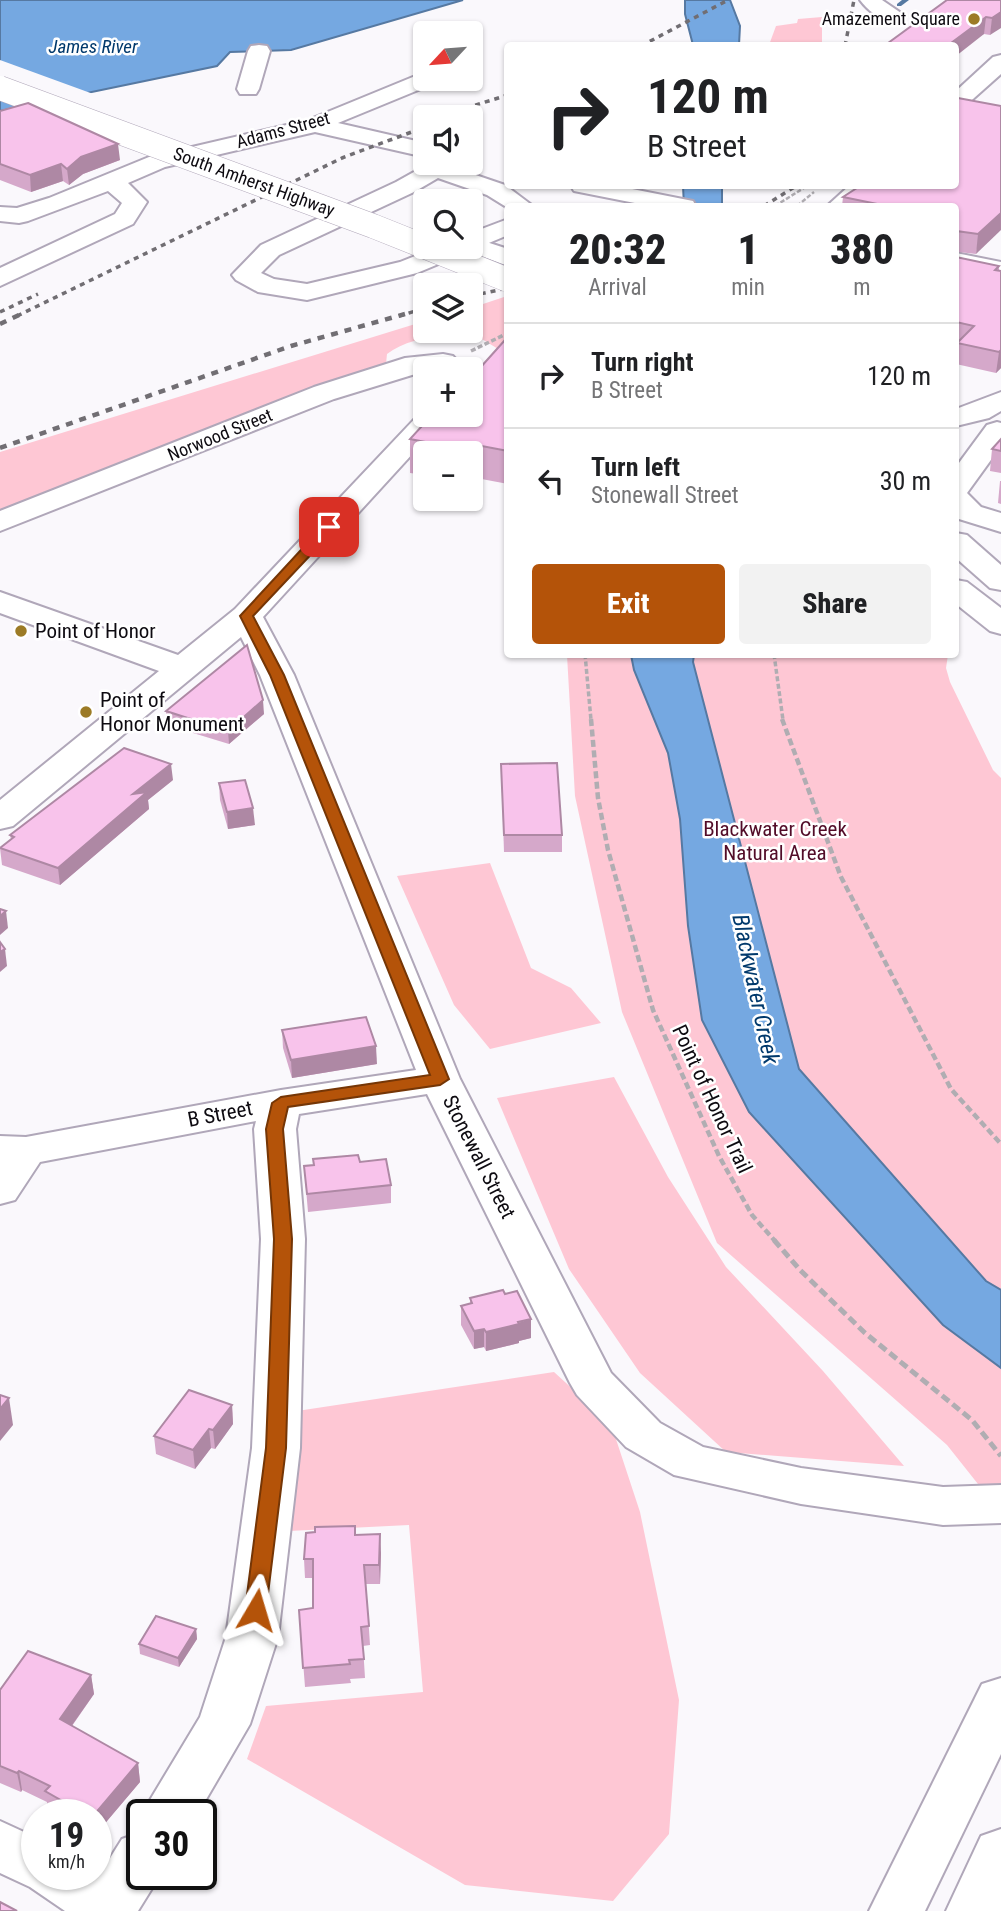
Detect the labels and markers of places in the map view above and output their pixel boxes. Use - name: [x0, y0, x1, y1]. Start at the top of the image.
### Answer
- place label: Amazement Square: [822, 8, 960, 29]
- marker: Amazement Square: [966, 11, 982, 27]
- pin: [299, 497, 359, 557]
- place label: Point of Honor: [35, 619, 156, 643]
- marker: Point of Honor: [13, 623, 29, 639]
- place label: Point of Honor Monument: [100, 688, 244, 736]
- marker: Point of Honor Monument: [78, 704, 94, 720]

